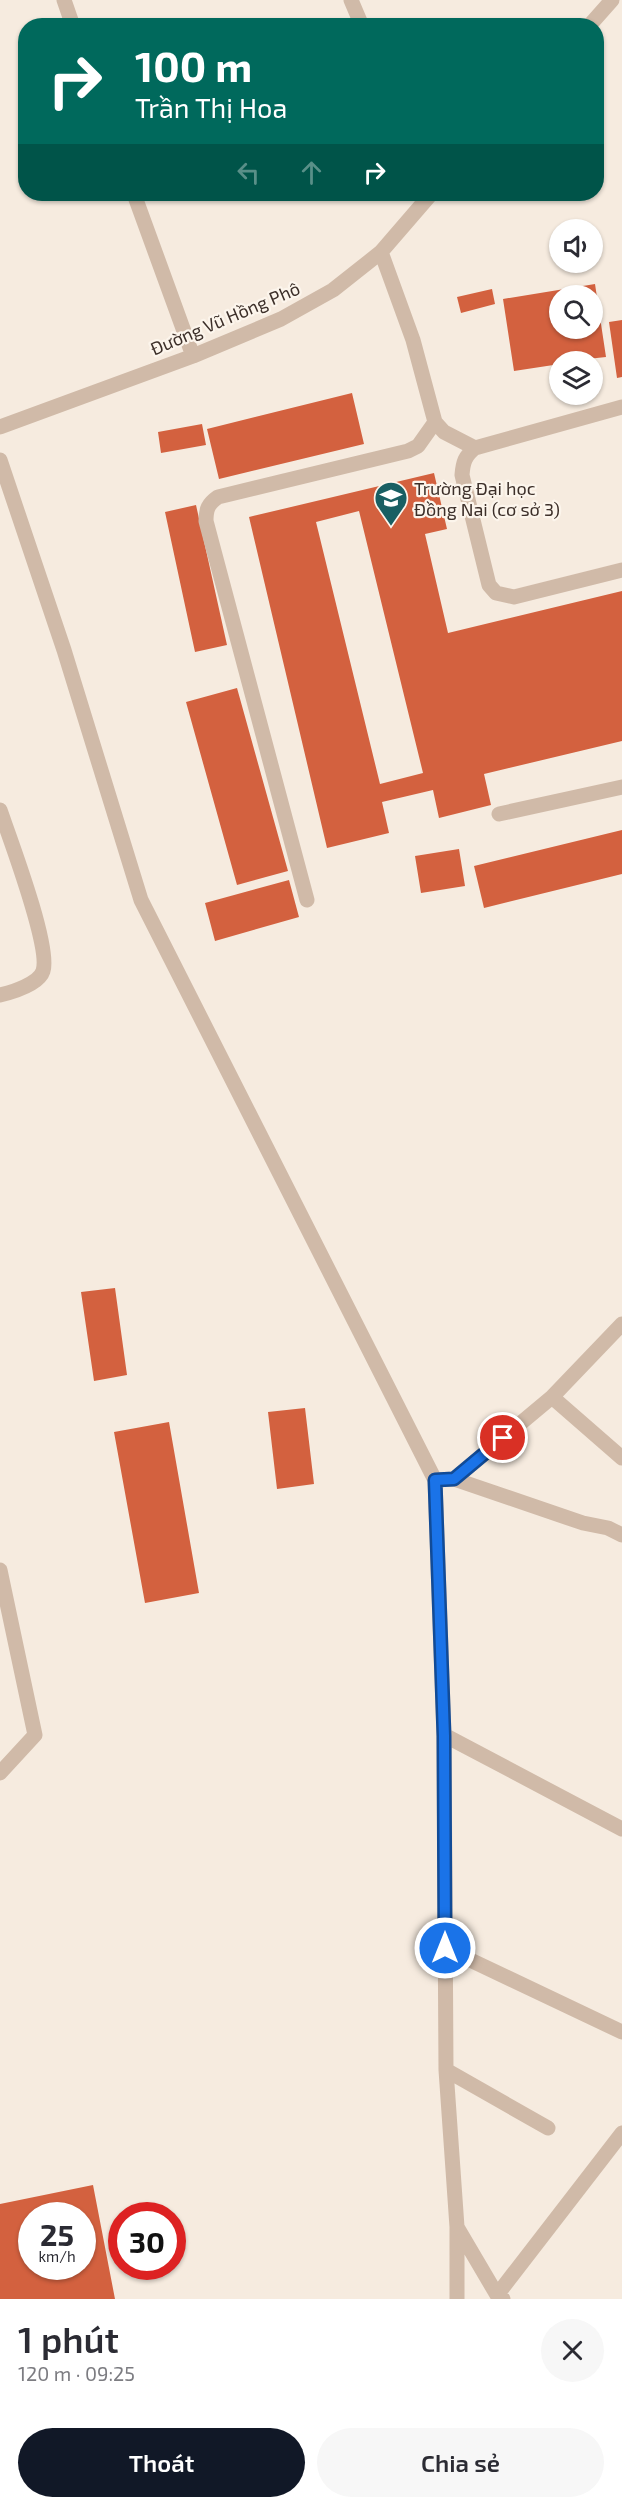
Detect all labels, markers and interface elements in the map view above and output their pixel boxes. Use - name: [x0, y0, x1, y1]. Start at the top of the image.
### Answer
- text: 100 m: [135, 40, 252, 90]
- icon: right: [36, 42, 114, 120]
- text: Trần Thị Hoa: [135, 91, 287, 123]
- icon: left: [232, 156, 265, 189]
- icon: ahead: [295, 156, 328, 189]
- icon: right: [358, 156, 391, 189]
- map controls: [549, 219, 603, 405]
- button: sound: [549, 219, 603, 273]
- street label: Đường Vũ Hồng Phô: [147, 277, 303, 359]
- button: search: [549, 285, 603, 339]
- button: layers: [549, 351, 603, 405]
- place label: Trường Đại học Đồng Nai (cơ sở 3): [414, 477, 560, 520]
- school or university icon: Trường Đại học Đồng Nai (cơ sở 3): [373, 480, 409, 527]
- pin: [477, 1412, 528, 1463]
- icon: arrive: [486, 1421, 519, 1454]
- position arrow: [413, 1916, 477, 1980]
- speed limit sign: 30: [108, 2202, 186, 2280]
- text: 25: [40, 2216, 74, 2252]
- text: km/h: [38, 2247, 76, 2265]
- text: 1 phút: [18, 2317, 119, 2360]
- button: close: [541, 2319, 604, 2382]
- text: 120 m · 09:25: [18, 2361, 135, 2385]
- button: Thoát: [18, 2428, 305, 2497]
- button: Chia sẻ: [317, 2428, 604, 2497]

